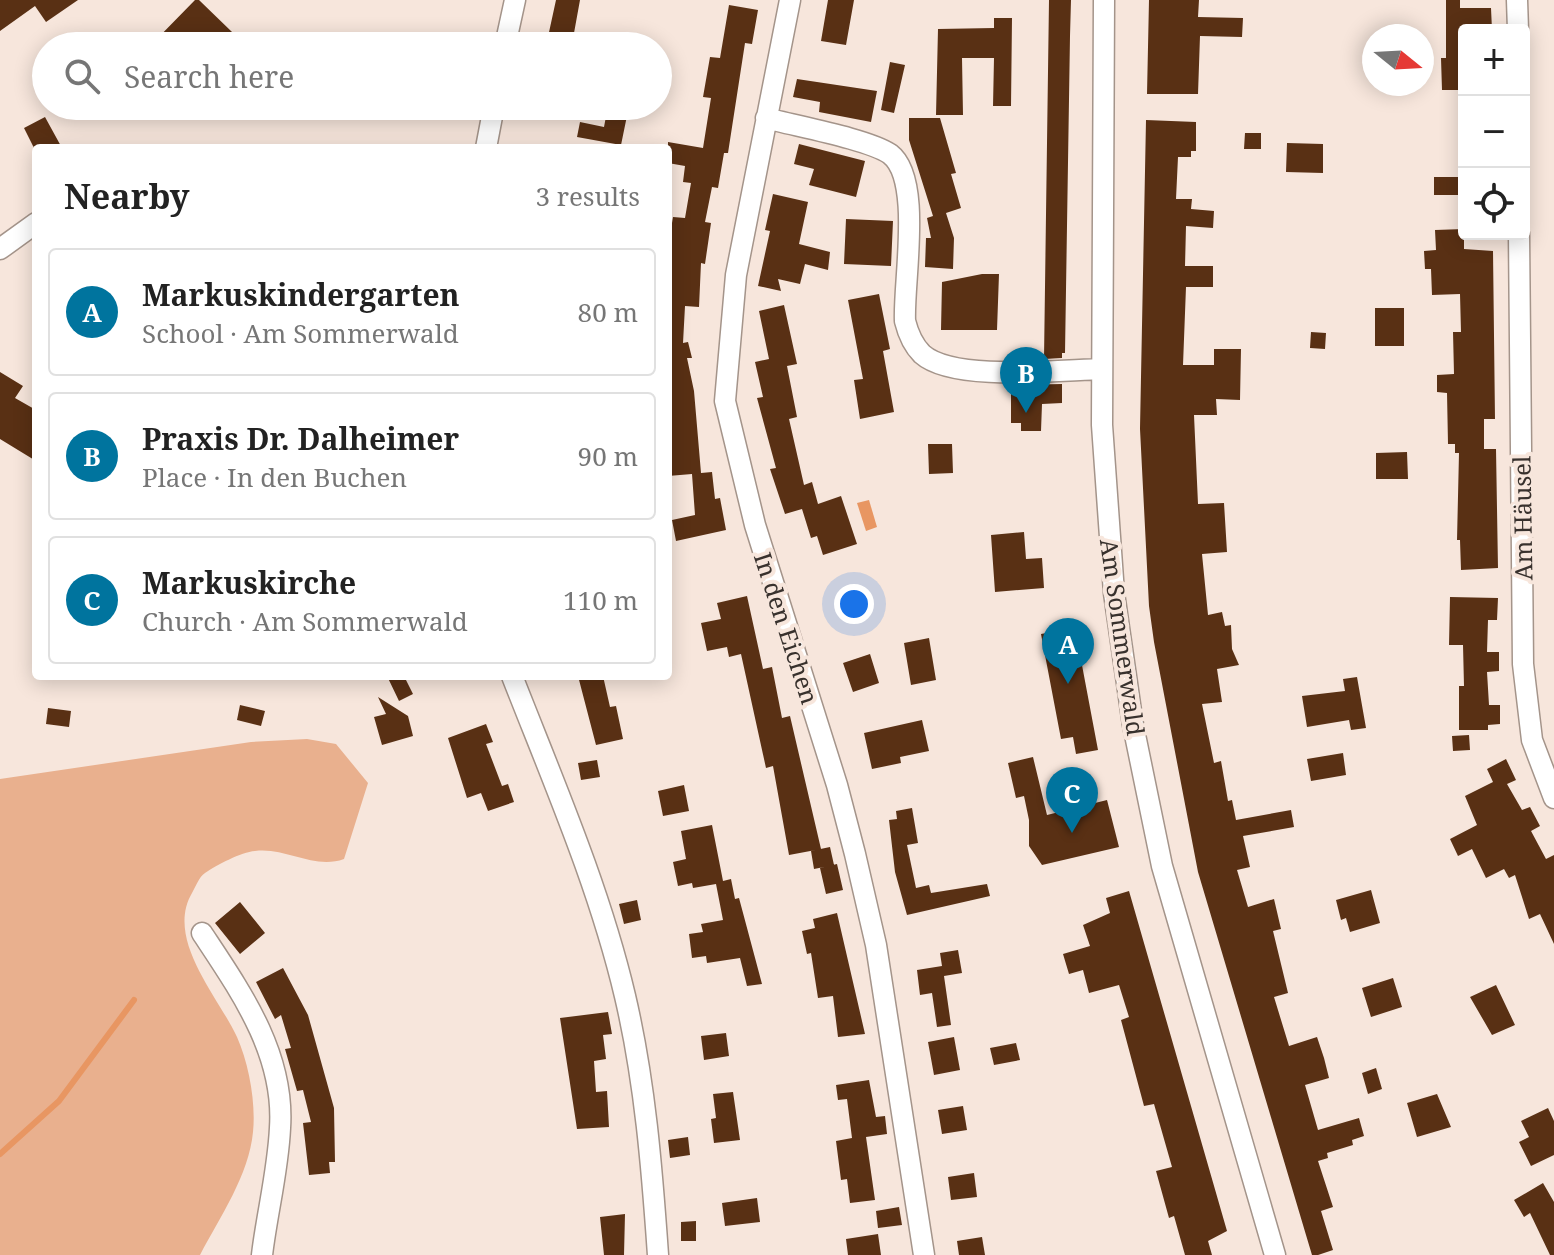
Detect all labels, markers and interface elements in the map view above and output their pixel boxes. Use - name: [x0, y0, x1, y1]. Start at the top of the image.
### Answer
- north arrow: [1362, 24, 1434, 96]
- map controls: [1458, 24, 1530, 240]
- button: +: [1458, 24, 1530, 96]
- search box: [32, 32, 672, 120]
- icon: search: [60, 54, 104, 98]
- text: Search here: [124, 56, 294, 97]
- button: −: [1458, 96, 1530, 168]
- button: locate: [1458, 168, 1530, 240]
- text: Nearby: [64, 173, 190, 219]
- text: 3 results: [535, 178, 640, 214]
- text: Markuskindergarten: [142, 274, 460, 315]
- text: A: [82, 294, 102, 330]
- text: 80 m: [578, 294, 638, 330]
- text: School · Am Sommerwald: [142, 315, 459, 351]
- pin: B: [1000, 347, 1052, 413]
- text: Praxis Dr. Dalheimer: [142, 418, 459, 459]
- text: B: [83, 438, 101, 474]
- text: 90 m: [578, 438, 638, 474]
- street label: Am Häusel: [1504, 455, 1540, 581]
- text: Place · In den Buchen: [142, 459, 407, 495]
- street label: Am Sommerwald: [1093, 536, 1153, 738]
- street label: In den Eichen: [747, 548, 827, 708]
- text: Markuskirche: [142, 562, 356, 603]
- text: C: [83, 582, 101, 618]
- text: 110 m: [563, 582, 638, 618]
- your location: [834, 584, 874, 624]
- text: Church · Am Sommerwald: [142, 603, 468, 639]
- pin: A: [1042, 618, 1094, 684]
- pin: C: [1046, 767, 1098, 833]

